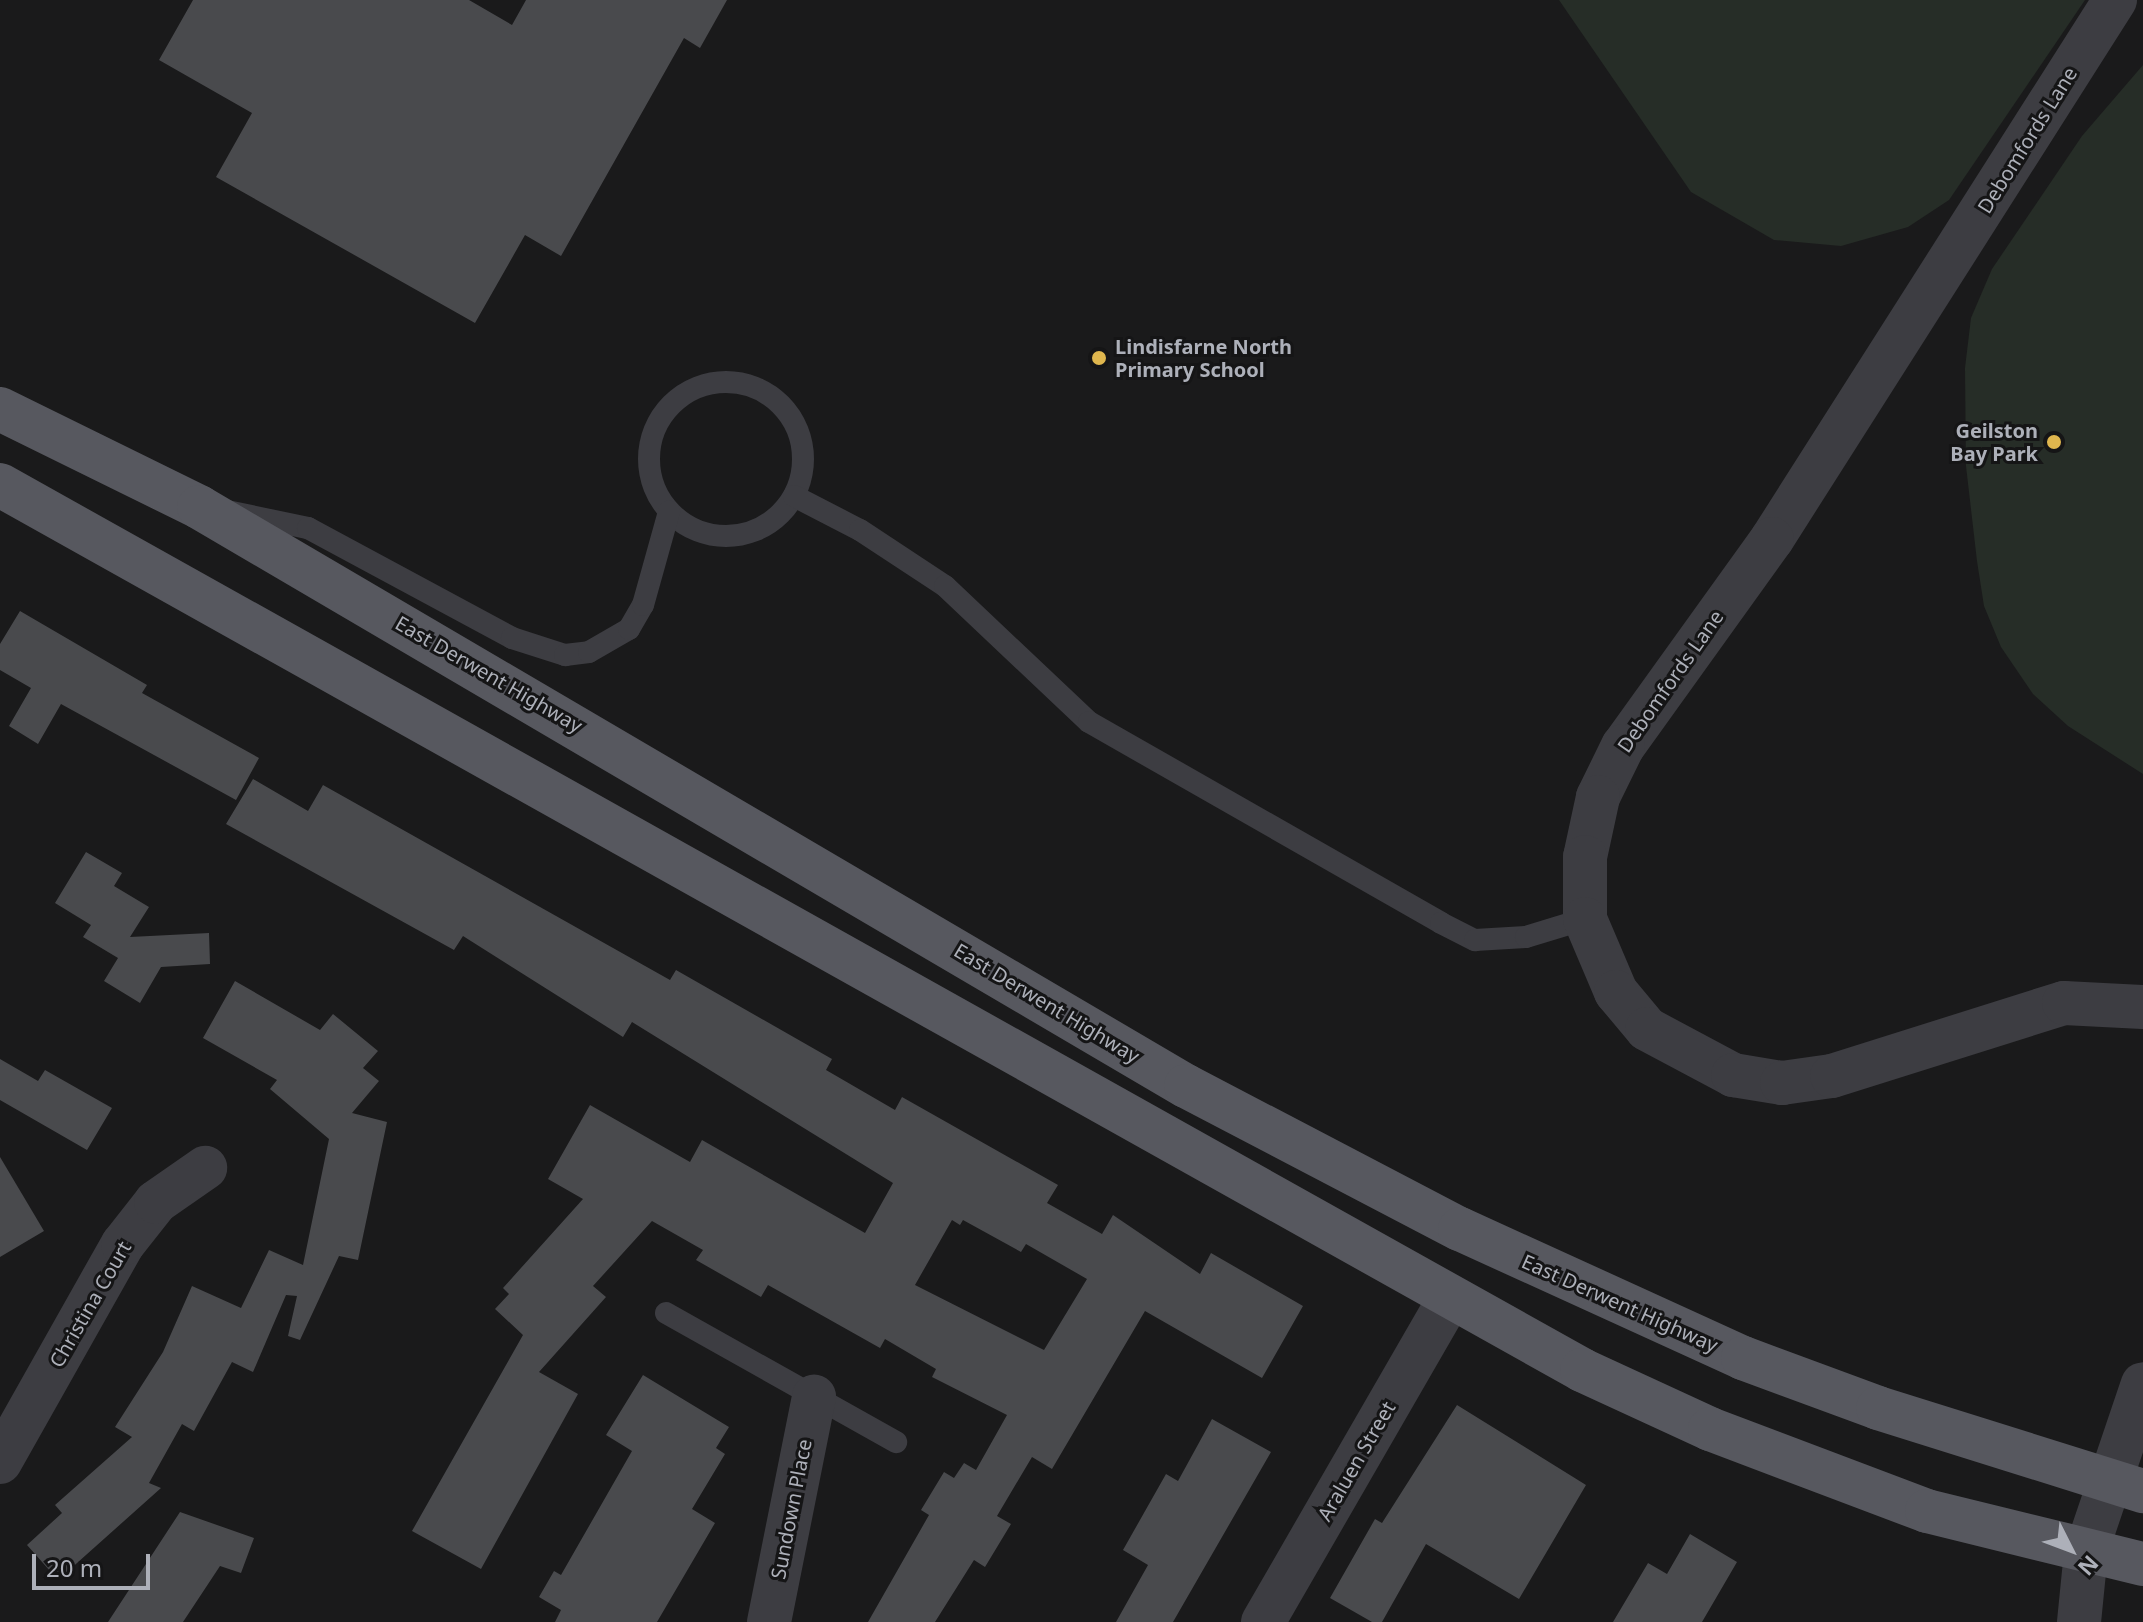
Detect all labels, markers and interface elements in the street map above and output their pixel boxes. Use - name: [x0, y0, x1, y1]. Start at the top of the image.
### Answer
- street label: Debomfords Lane: [1972, 62, 2082, 218]
- place label: Lindisfarne North Primary School: [1115, 334, 1292, 381]
- marker: Lindisfarne North Primary School: [1090, 349, 1108, 367]
- place label: Geilston Bay Park: [1950, 418, 2038, 465]
- marker: Geilston Bay Park: [2045, 433, 2063, 451]
- street label: Debomfords Lane: [1612, 605, 1728, 757]
- street label: East Derwent Highway: [391, 611, 587, 737]
- street label: East Derwent Highway: [950, 938, 1144, 1068]
- street label: Christina Court: [44, 1237, 136, 1371]
- street label: East Derwent Highway: [1518, 1249, 1722, 1357]
- street label: Araluen Street: [1312, 1397, 1400, 1525]
- street label: Sundown Place: [766, 1437, 816, 1581]
- north arrow: [2031, 1510, 2111, 1590]
- scale bar: [36, 1538, 154, 1588]
- text: N: [2072, 1549, 2106, 1583]
- text: 20 m: [46, 1551, 102, 1584]

